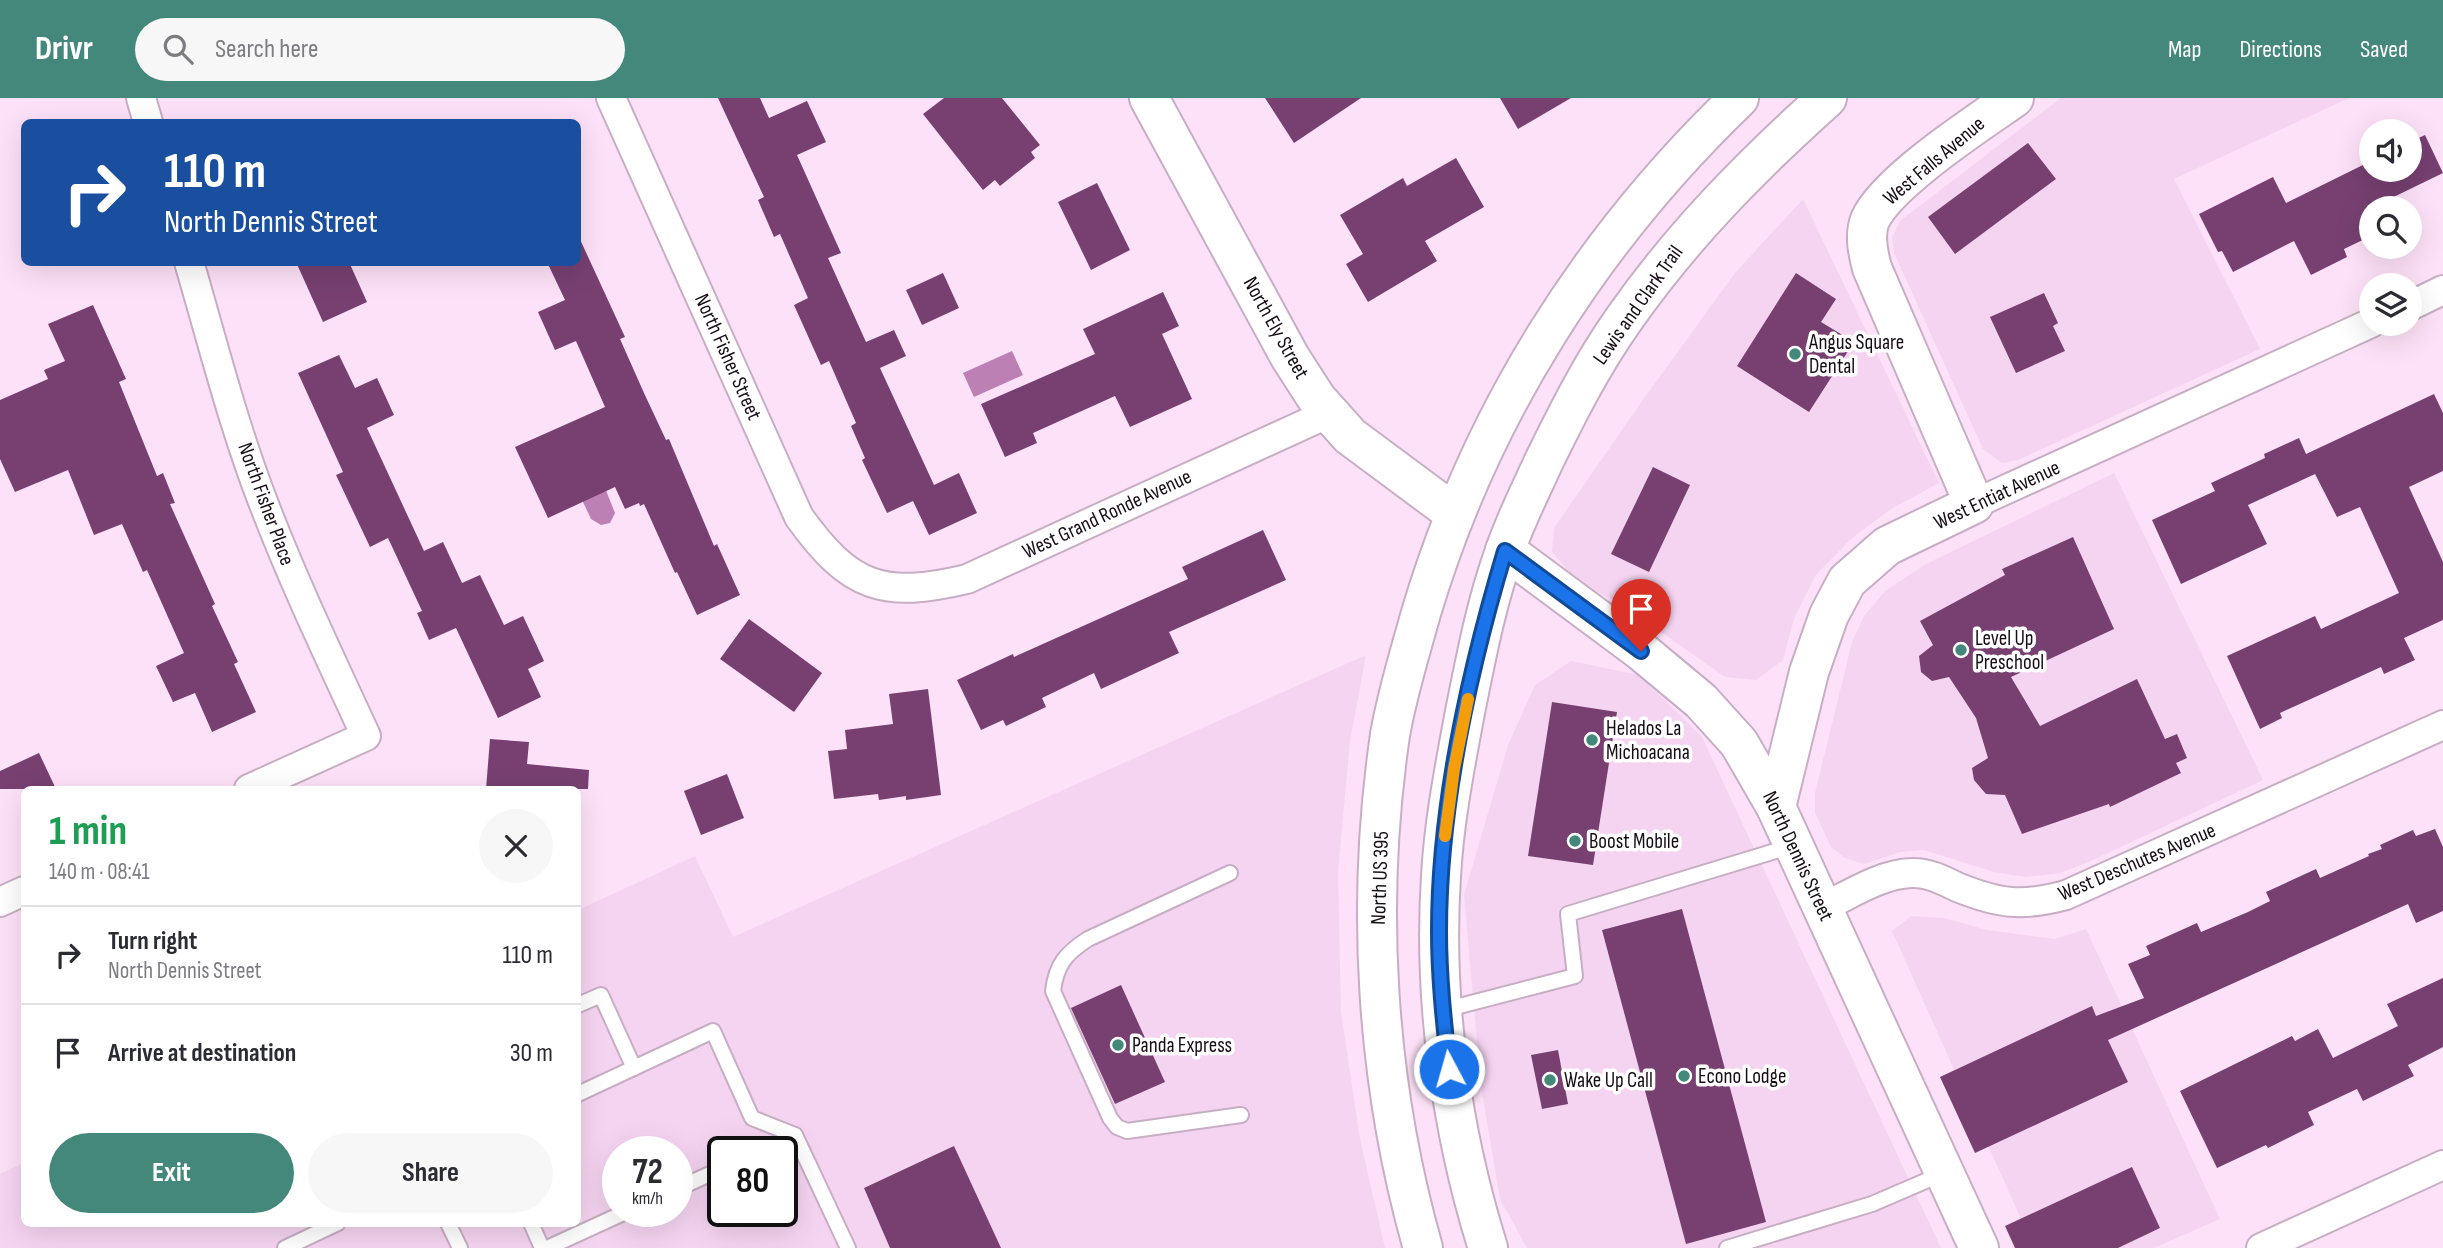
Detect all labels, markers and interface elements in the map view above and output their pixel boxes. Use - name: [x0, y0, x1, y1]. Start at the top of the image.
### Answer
- search box: [135, 18, 625, 81]
- text: Drivr: [35, 29, 93, 69]
- icon: search: [159, 30, 197, 68]
- text: Search here: [215, 34, 318, 65]
- text: Map: [2168, 35, 2201, 64]
- text: Directions: [2239, 35, 2322, 64]
- text: Saved: [2360, 35, 2408, 64]
- street label: West Falls Avenue: [1878, 111, 1990, 211]
- map controls: [2359, 119, 2422, 336]
- button: sound: [2359, 119, 2422, 182]
- text: 110 m: [164, 143, 266, 202]
- icon: right: [49, 147, 140, 238]
- button: search: [2359, 196, 2422, 259]
- text: North Dennis Street: [164, 203, 378, 242]
- street label: Lewis and Clark Trail: [1588, 241, 1688, 369]
- street label: North Ely Street: [1238, 273, 1314, 383]
- button: layers: [2359, 273, 2422, 336]
- street label: North Fisher Street: [689, 290, 767, 424]
- place label: Angus Square Dental: [1808, 330, 1904, 379]
- marker: Angus Square Dental: [1787, 346, 1803, 362]
- street label: North Fisher Place: [232, 439, 300, 569]
- street label: West Entiat Avenue: [1930, 455, 2064, 535]
- street label: West Grand Ronde Avenue: [1019, 464, 1195, 564]
- pin: [1611, 579, 1671, 651]
- icon: arrive: [1622, 590, 1660, 628]
- place label: Level Up Preschool: [1975, 626, 2044, 675]
- marker: Level Up Preschool: [1953, 642, 1969, 658]
- place label: Helados La Michoacana: [1606, 716, 1690, 765]
- marker: Helados La Michoacana: [1584, 732, 1600, 748]
- street label: North Dennis Street: [1757, 787, 1839, 925]
- text: 1 min: [49, 806, 127, 857]
- button: close: [479, 809, 553, 883]
- street label: West Deschutes Avenue: [2055, 818, 2219, 906]
- place label: Boost Mobile: [1589, 829, 1679, 854]
- street label: North US 395: [1366, 831, 1394, 925]
- marker: Boost Mobile: [1567, 833, 1583, 849]
- text: 140 m · 08:41: [49, 858, 150, 886]
- text: Turn right: [108, 926, 197, 957]
- icon: right: [49, 936, 87, 974]
- text: 110 m: [502, 940, 553, 971]
- text: North Dennis Street: [108, 957, 262, 985]
- position arrow: [1412, 1032, 1486, 1106]
- place label: Panda Express: [1132, 1033, 1232, 1058]
- icon: arrive: [49, 1034, 87, 1072]
- marker: Panda Express: [1110, 1037, 1126, 1053]
- text: Arrive at destination: [108, 1038, 296, 1069]
- text: 30 m: [510, 1038, 553, 1069]
- place label: Econo Lodge: [1698, 1064, 1786, 1089]
- place label: Wake Up Call: [1564, 1068, 1653, 1093]
- marker: Econo Lodge: [1676, 1068, 1692, 1084]
- marker: Wake Up Call: [1542, 1072, 1558, 1088]
- button: Exit: [49, 1133, 294, 1213]
- button: Share: [308, 1133, 553, 1213]
- speed limit sign: 80: [707, 1136, 798, 1227]
- text: 72: [632, 1151, 663, 1194]
- text: km/h: [632, 1188, 663, 1209]

